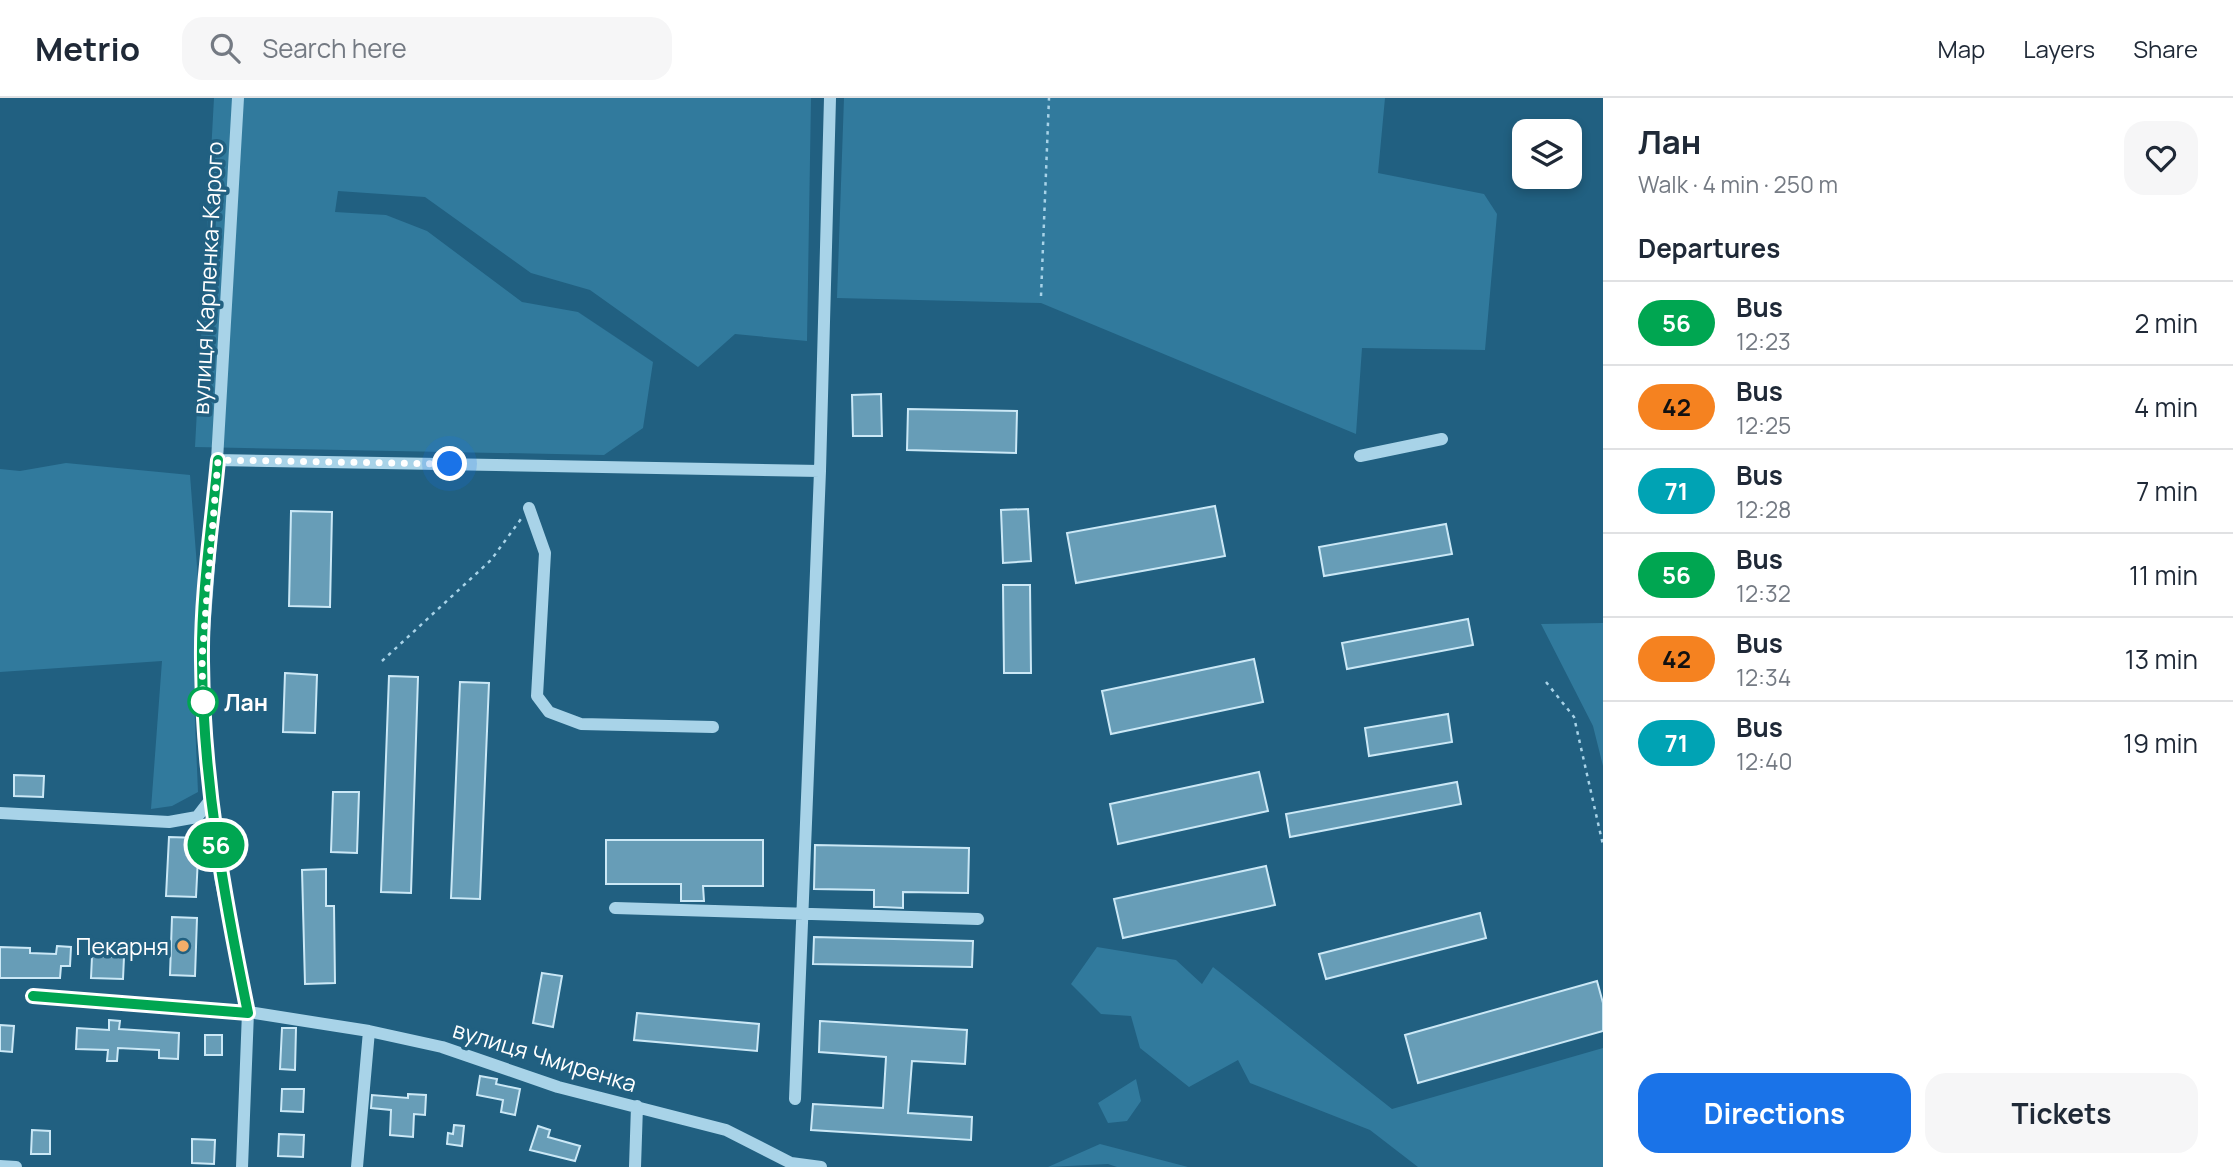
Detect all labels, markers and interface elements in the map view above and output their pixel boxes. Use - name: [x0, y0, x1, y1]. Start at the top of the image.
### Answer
- search box: [182, 17, 672, 80]
- text: Metrio: [35, 26, 140, 71]
- icon: search: [206, 29, 244, 67]
- text: Search here: [262, 30, 407, 66]
- text: Map: [1938, 32, 1985, 65]
- text: Layers: [2023, 32, 2095, 65]
- text: Share: [2133, 32, 2198, 65]
- map controls: [1512, 119, 1582, 189]
- button: layers: [1512, 119, 1582, 189]
- text: Лан: [1638, 119, 1701, 164]
- button: heart: [2124, 121, 2198, 195]
- street label: вулиця Карпенка-Карого: [184, 141, 230, 415]
- text: Walk · 4 min · 250 m: [1638, 168, 1838, 200]
- text: Departures: [1638, 230, 1780, 266]
- text: Bus: [1736, 289, 1783, 325]
- text: 2 min: [2134, 305, 2198, 341]
- text: 56: [1662, 306, 1691, 339]
- text: 12:23: [1736, 325, 1791, 357]
- text: Bus: [1736, 373, 1783, 409]
- text: 4 min: [2134, 389, 2198, 425]
- text: 42: [1662, 390, 1691, 423]
- text: 12:25: [1736, 409, 1791, 441]
- your location: [432, 446, 467, 481]
- text: Bus: [1736, 457, 1783, 493]
- text: 7 min: [2136, 473, 2198, 509]
- text: 71: [1665, 474, 1688, 507]
- text: 12:28: [1736, 493, 1791, 525]
- text: Bus: [1736, 541, 1783, 577]
- text: 11 min: [2129, 557, 2198, 593]
- text: 56: [1662, 558, 1691, 591]
- text: 12:32: [1736, 577, 1791, 609]
- text: Bus: [1736, 625, 1783, 661]
- text: 13 min: [2125, 641, 2198, 677]
- text: 42: [1662, 642, 1691, 675]
- text: 12:34: [1736, 661, 1791, 693]
- place label: Лан: [224, 686, 268, 718]
- marker: Лан: [188, 687, 218, 717]
- text: Bus: [1736, 709, 1783, 745]
- text: 19 min: [2123, 725, 2198, 761]
- text: 71: [1665, 726, 1688, 759]
- text: 12:40: [1736, 745, 1793, 777]
- line badge: 56: [184, 822, 248, 868]
- text: 56: [202, 828, 230, 861]
- place label: Пекарня: [76, 930, 169, 962]
- marker: Пекарня: [175, 938, 191, 954]
- street label: вулиця Чмиренка: [449, 1013, 641, 1099]
- button: Directions: [1638, 1073, 1911, 1153]
- button: Tickets: [1925, 1073, 2198, 1153]

